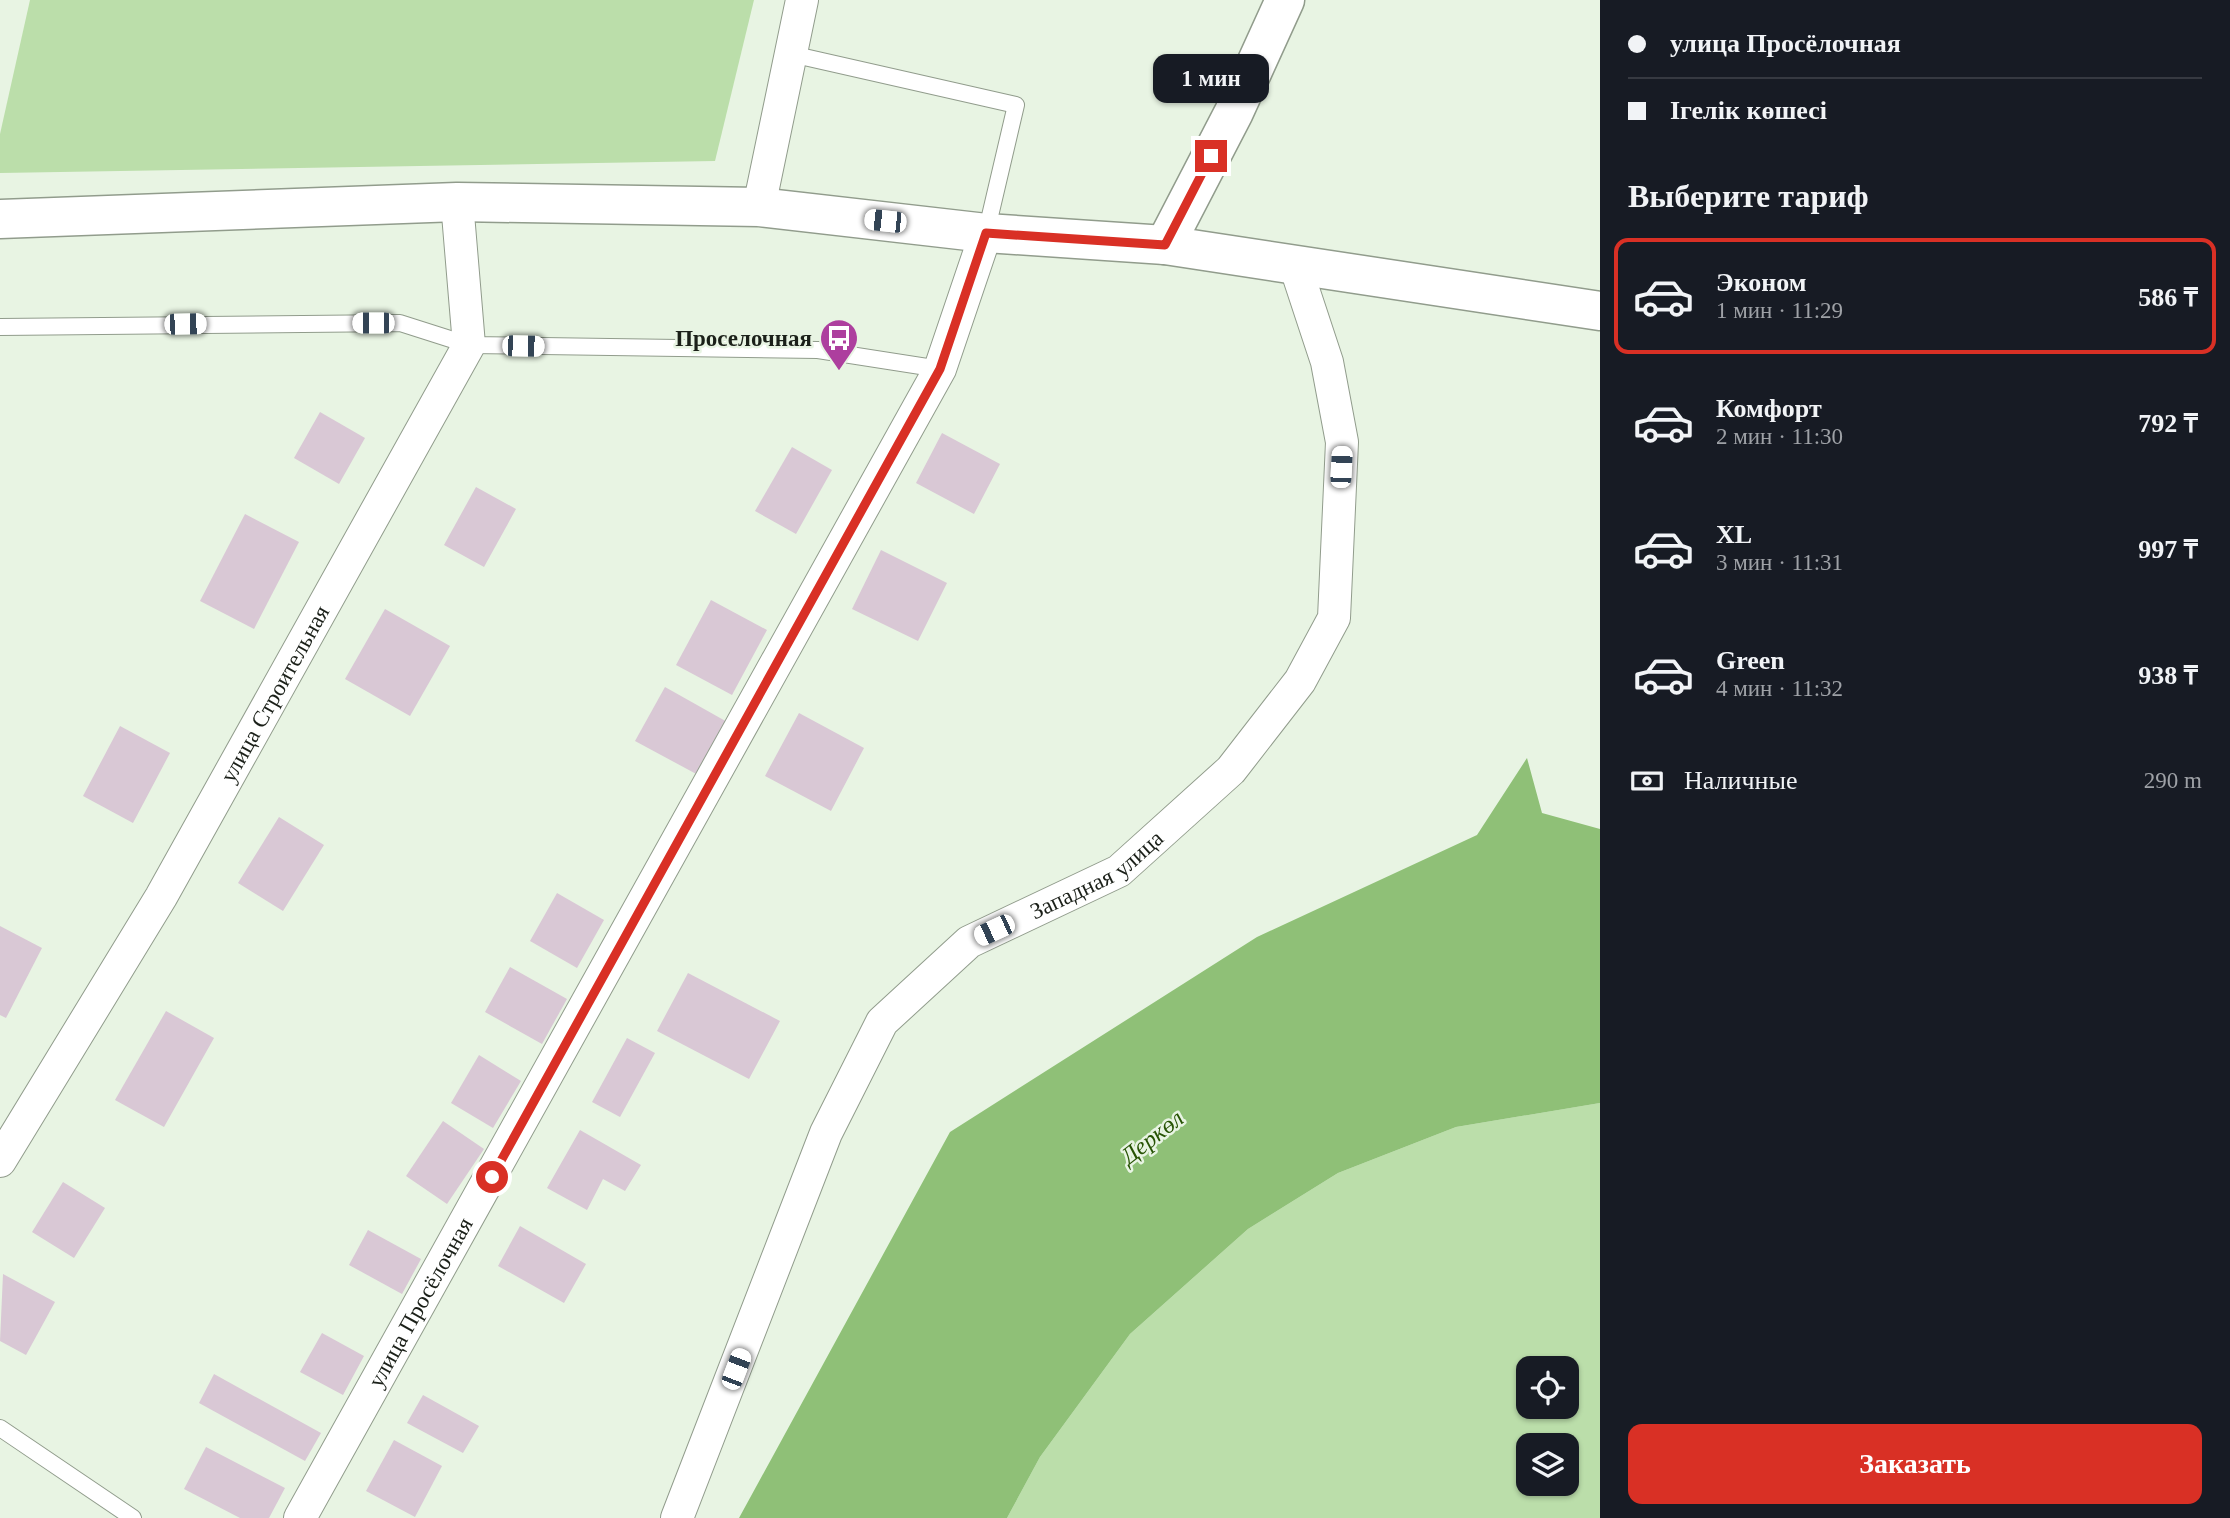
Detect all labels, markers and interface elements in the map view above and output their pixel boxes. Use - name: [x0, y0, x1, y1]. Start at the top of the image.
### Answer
- text: улица Просёлочная: [1670, 29, 1901, 58]
- callout: 1 мин: [1153, 54, 1269, 104]
- text: 1 мин: [1181, 66, 1241, 91]
- text: Ігелік көшесі: [1670, 96, 1827, 125]
- route end: [1195, 140, 1227, 172]
- text: Выберите тариф: [1628, 178, 1869, 214]
- car: [864, 208, 907, 234]
- icon: car: [1632, 265, 1695, 328]
- text: Эконом: [1716, 268, 1806, 297]
- text: 586 ₸: [2138, 283, 2198, 312]
- text: 1 мин · 11:29: [1716, 298, 1843, 323]
- car: [164, 313, 207, 335]
- car: [353, 313, 395, 334]
- bus stop icon: Проселочная: [818, 317, 860, 372]
- place label: Проселочная: [675, 326, 812, 351]
- car: [502, 335, 545, 357]
- icon: car: [1632, 391, 1695, 454]
- text: Комфорт: [1716, 394, 1822, 423]
- text: 792 ₸: [2138, 409, 2198, 438]
- text: 2 мин · 11:30: [1716, 424, 1843, 449]
- car: [1330, 445, 1353, 489]
- icon: car: [1632, 517, 1695, 580]
- text: XL: [1716, 520, 1752, 549]
- text: 997 ₸: [2138, 535, 2198, 564]
- text: 3 мин · 11:31: [1716, 550, 1843, 575]
- street label: улица Строительная: [215, 601, 334, 787]
- icon: car: [1632, 643, 1695, 706]
- text: Green: [1716, 646, 1785, 675]
- text: 938 ₸: [2138, 661, 2198, 690]
- text: 4 мин · 11:32: [1716, 676, 1843, 701]
- icon: cash: [1628, 762, 1666, 800]
- text: Наличные: [1684, 766, 1797, 795]
- text: 290 m: [2144, 768, 2202, 793]
- street label: Западная улица: [1026, 825, 1168, 924]
- car: [971, 912, 1018, 948]
- water label: Деркөл: [1114, 1105, 1188, 1171]
- route start: [476, 1161, 508, 1193]
- street label: улица Просёлочная: [363, 1213, 478, 1391]
- car: [719, 1346, 754, 1392]
- map controls: [1516, 1356, 1579, 1496]
- button: locate: [1516, 1356, 1579, 1419]
- button: Заказать: [1628, 1424, 2202, 1504]
- button: layers: [1516, 1433, 1579, 1496]

